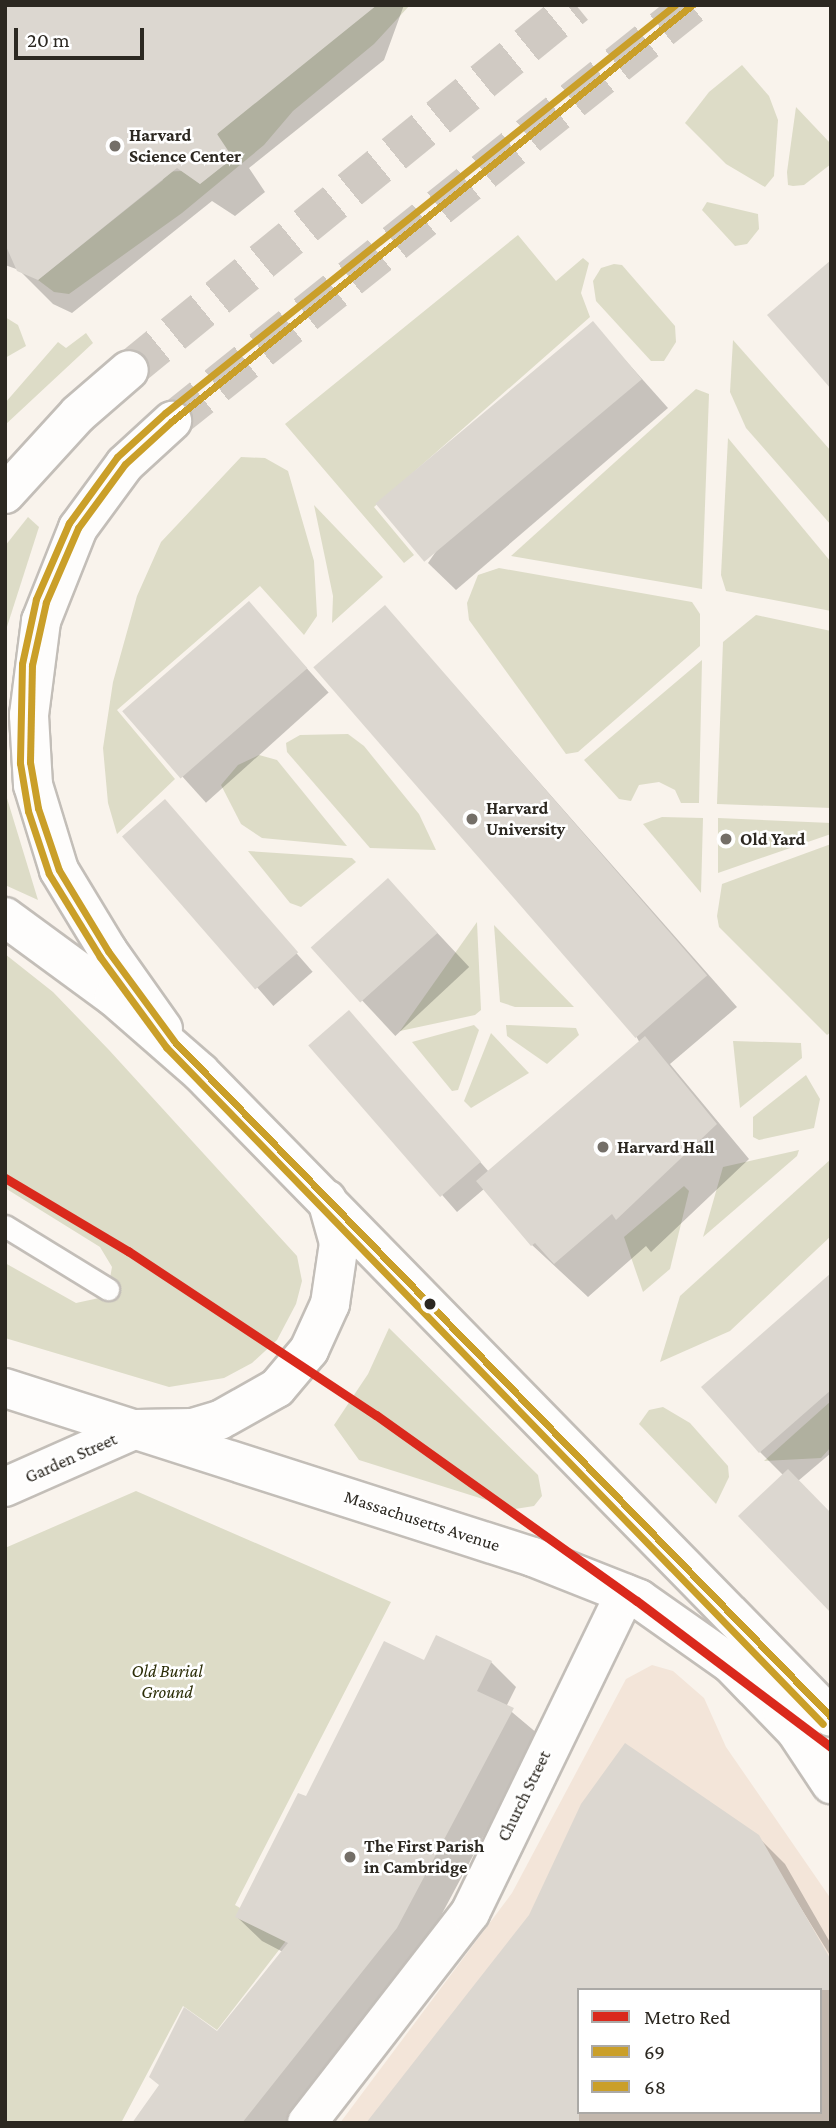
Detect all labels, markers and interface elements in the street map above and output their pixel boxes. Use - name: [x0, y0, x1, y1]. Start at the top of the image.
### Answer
- scale bar: [18, 14, 147, 58]
- text: 20 m: [27, 28, 70, 52]
- place label: Harvard Science Center: [129, 125, 241, 168]
- marker: Harvard Science Center: [107, 138, 123, 154]
- place label: Harvard University: [486, 798, 565, 840]
- marker: Harvard University: [464, 811, 480, 827]
- place label: Old Yard: [740, 828, 805, 850]
- marker: Old Yard: [718, 831, 734, 847]
- place label: Harvard Hall: [617, 1136, 714, 1158]
- marker: Harvard Hall: [595, 1139, 611, 1155]
- unlabelled marker: [423, 1297, 437, 1311]
- street label: Garden Street: [22, 1428, 120, 1488]
- street label: Massachusetts Avenue: [341, 1486, 503, 1556]
- park label: Old Burial Ground: [131, 1661, 203, 1704]
- street label: Church Street: [493, 1747, 555, 1845]
- place label: The First Parish in Cambridge: [364, 1836, 484, 1878]
- marker: The First Parish in Cambridge: [342, 1849, 358, 1865]
- legend: [577, 1988, 822, 2114]
- text: Metro Red: [644, 2005, 731, 2029]
- text: 69: [644, 2040, 665, 2064]
- text: 68: [644, 2075, 666, 2099]

